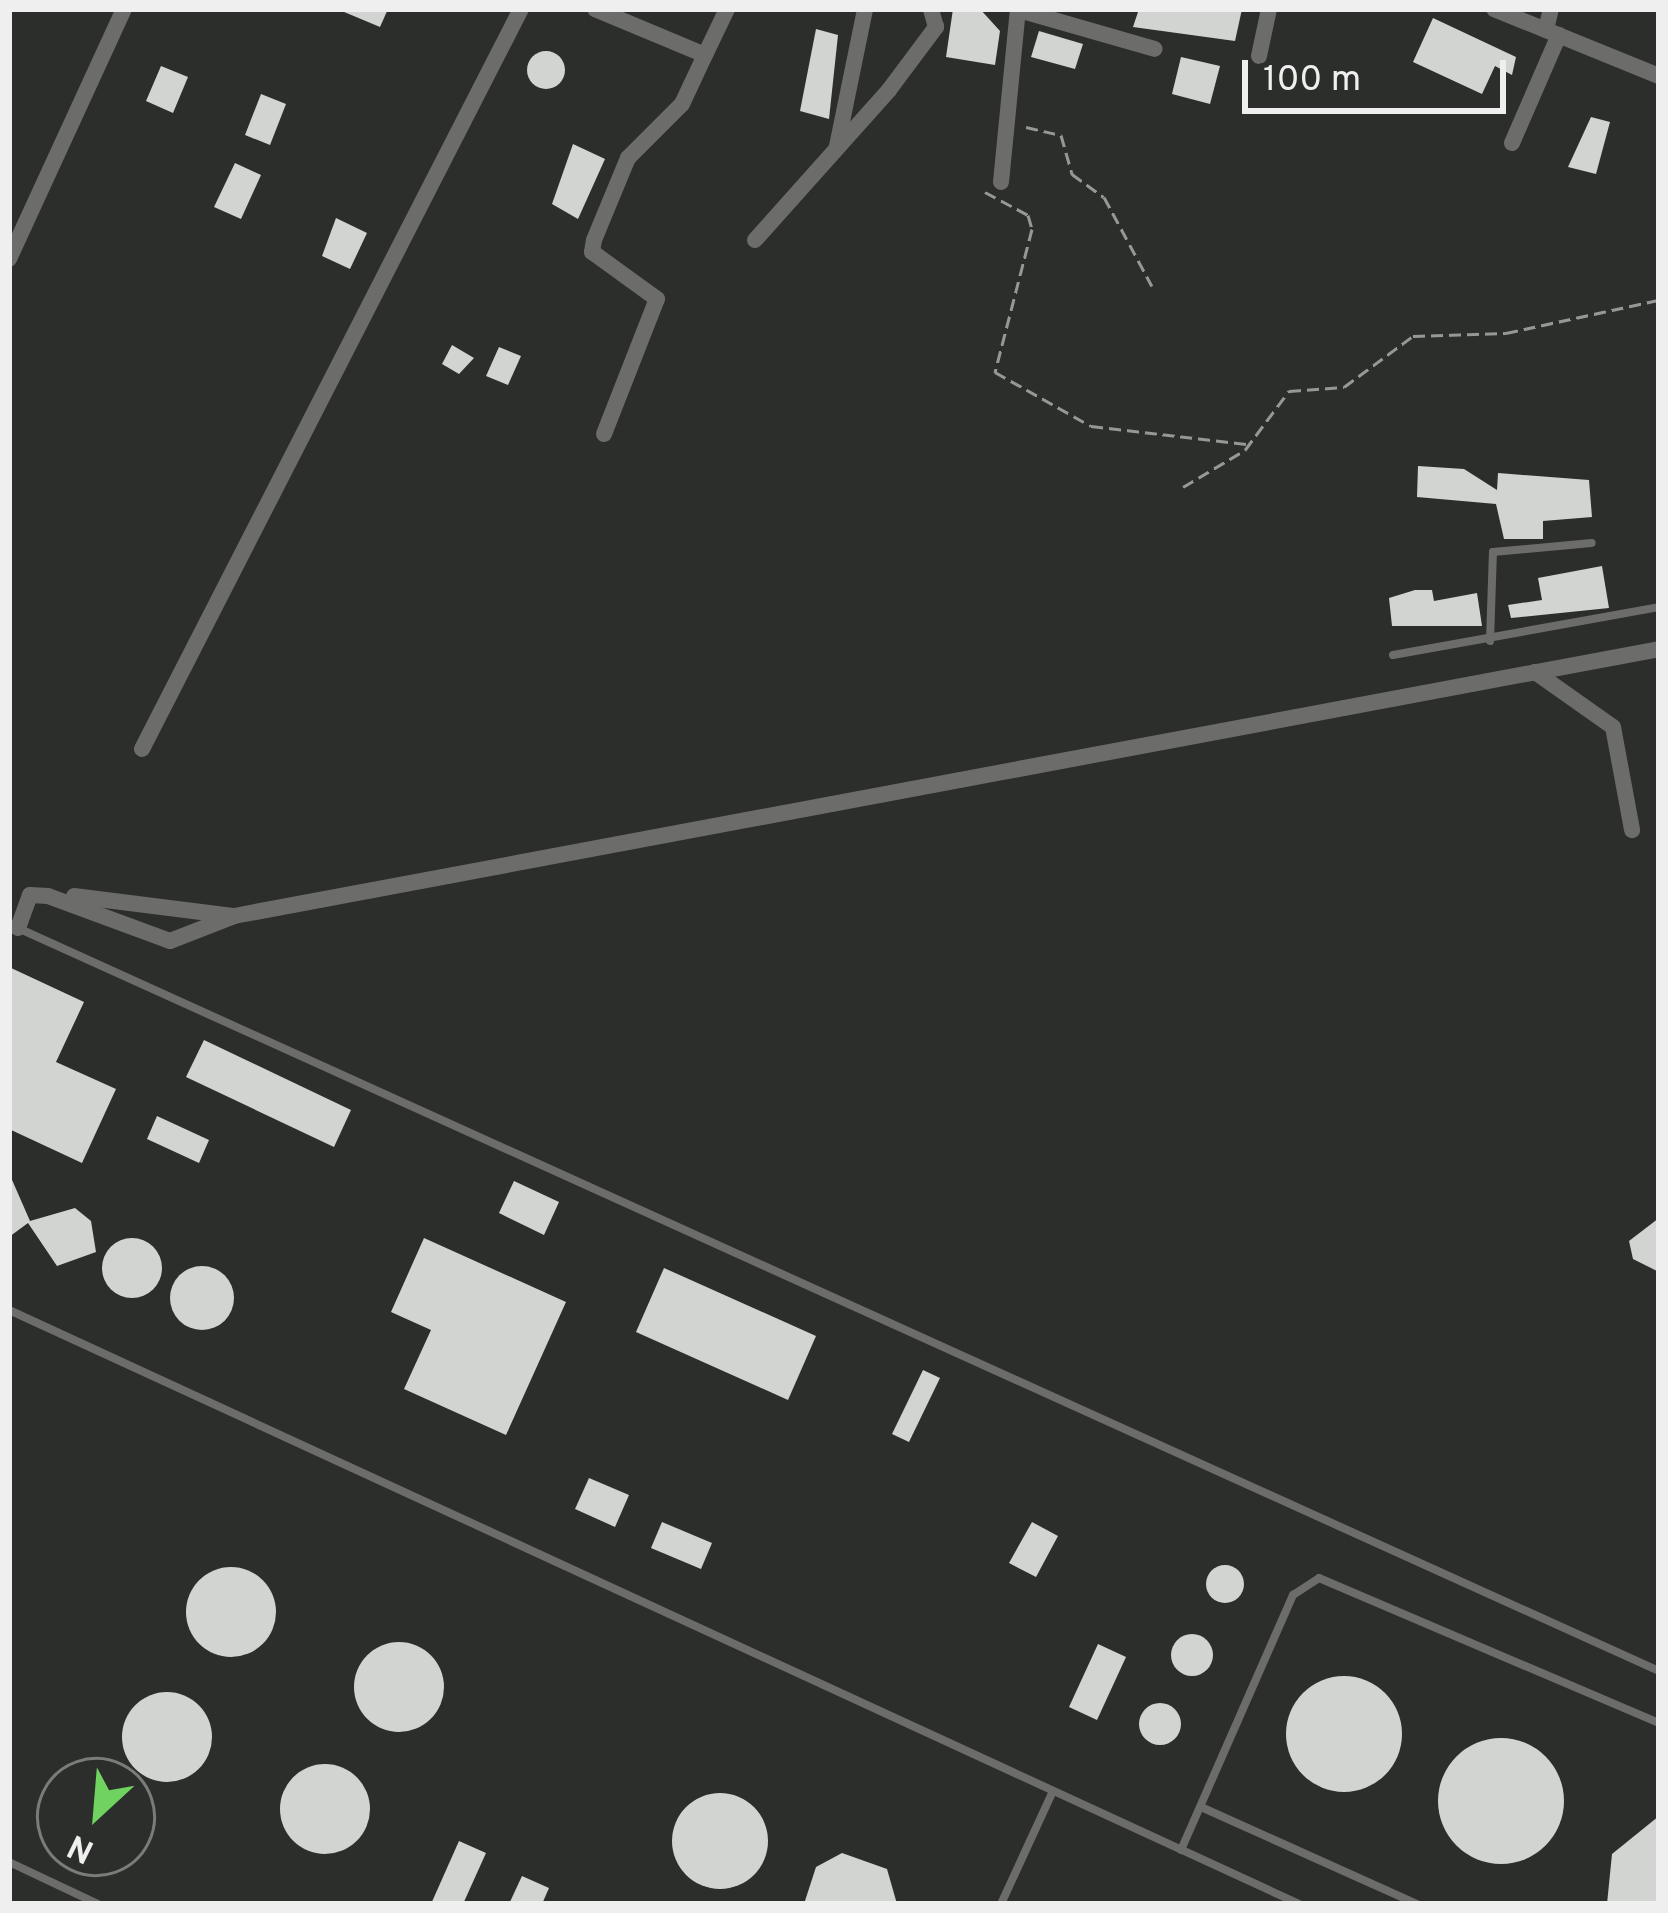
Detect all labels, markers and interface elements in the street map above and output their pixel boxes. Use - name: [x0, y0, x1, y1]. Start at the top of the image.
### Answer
- scale bar: [1248, 36, 1512, 110]
- text: 100 m: [1263, 58, 1361, 104]
- north arrow: [36, 1757, 156, 1877]
- text: N: [62, 1823, 101, 1871]

